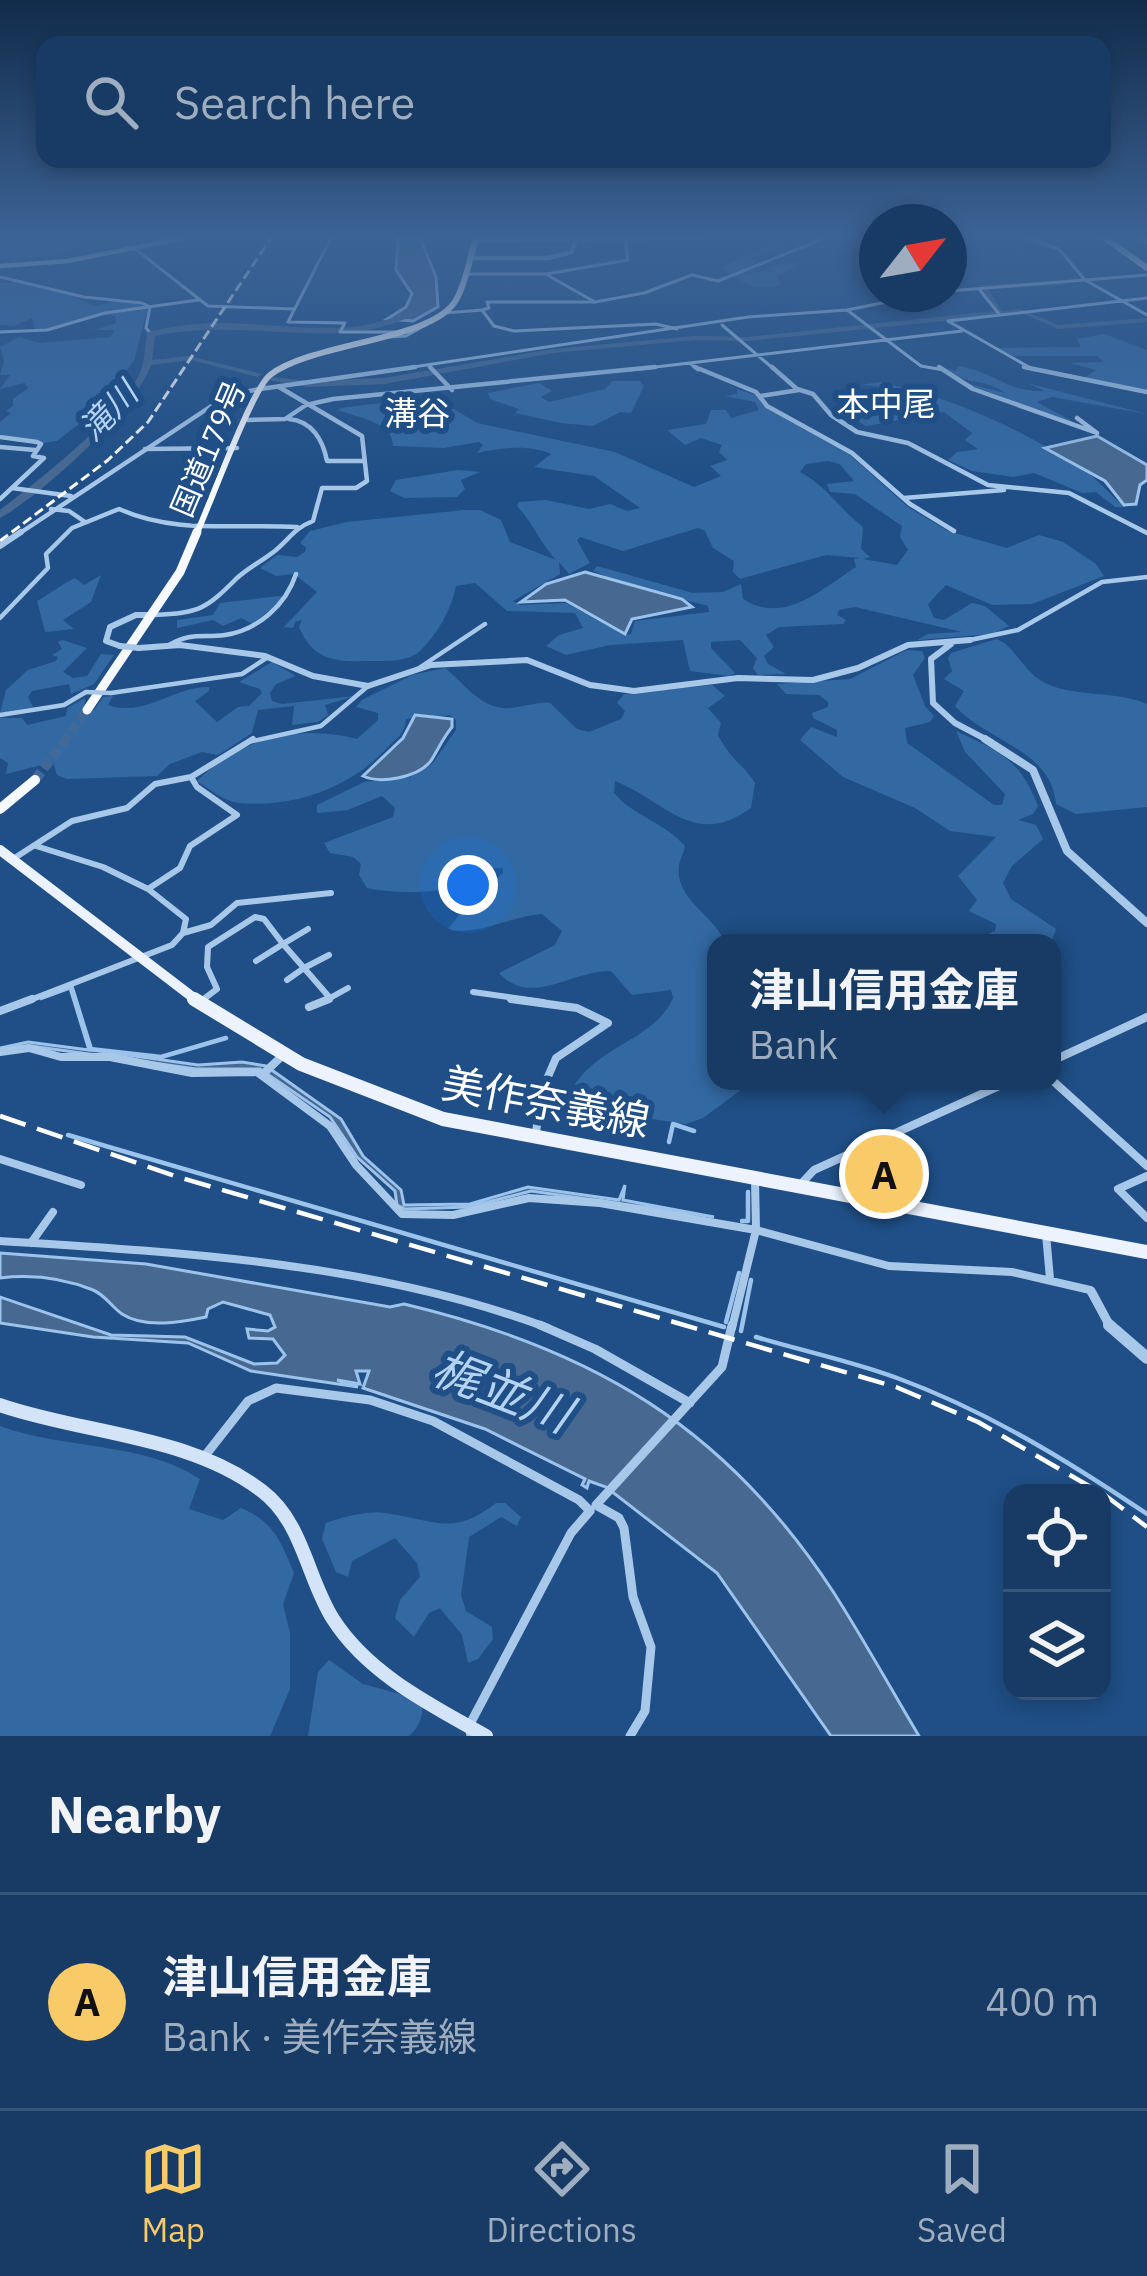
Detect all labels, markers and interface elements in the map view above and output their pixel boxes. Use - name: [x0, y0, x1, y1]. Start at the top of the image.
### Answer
- search box: [36, 36, 1111, 168]
- icon: search: [78, 69, 144, 135]
- text: Search here: [174, 73, 415, 131]
- north arrow: [859, 204, 967, 312]
- water label: 滝川: [69, 370, 148, 449]
- street label: 国道179号: [162, 375, 254, 522]
- district label: 本中尾: [837, 382, 936, 425]
- district label: 溝谷: [384, 391, 450, 434]
- your location: [438, 855, 498, 915]
- popup: [707, 934, 1061, 1090]
- text: 津山信用金庫: [749, 960, 1019, 1018]
- text: Bank: [749, 1019, 838, 1070]
- street label: 美作奈義線: [438, 1054, 654, 1149]
- pin: A: [845, 1129, 923, 1219]
- water label: 梶並川: [424, 1335, 585, 1447]
- map controls: [1003, 1484, 1111, 1700]
- button: locate: [1003, 1484, 1111, 1592]
- button: layers: [1003, 1592, 1111, 1700]
- text: Nearby: [48, 1781, 221, 1847]
- text: 津山信用金庫: [162, 1947, 432, 2005]
- text: A: [74, 1976, 100, 2027]
- text: 400 m: [986, 1976, 1099, 2027]
- text: Bank · 美作奈義線: [162, 2011, 477, 2062]
- tab: Map: [140, 2136, 206, 2251]
- tab: Directions: [487, 2136, 637, 2251]
- tab: Saved: [917, 2136, 1007, 2251]

